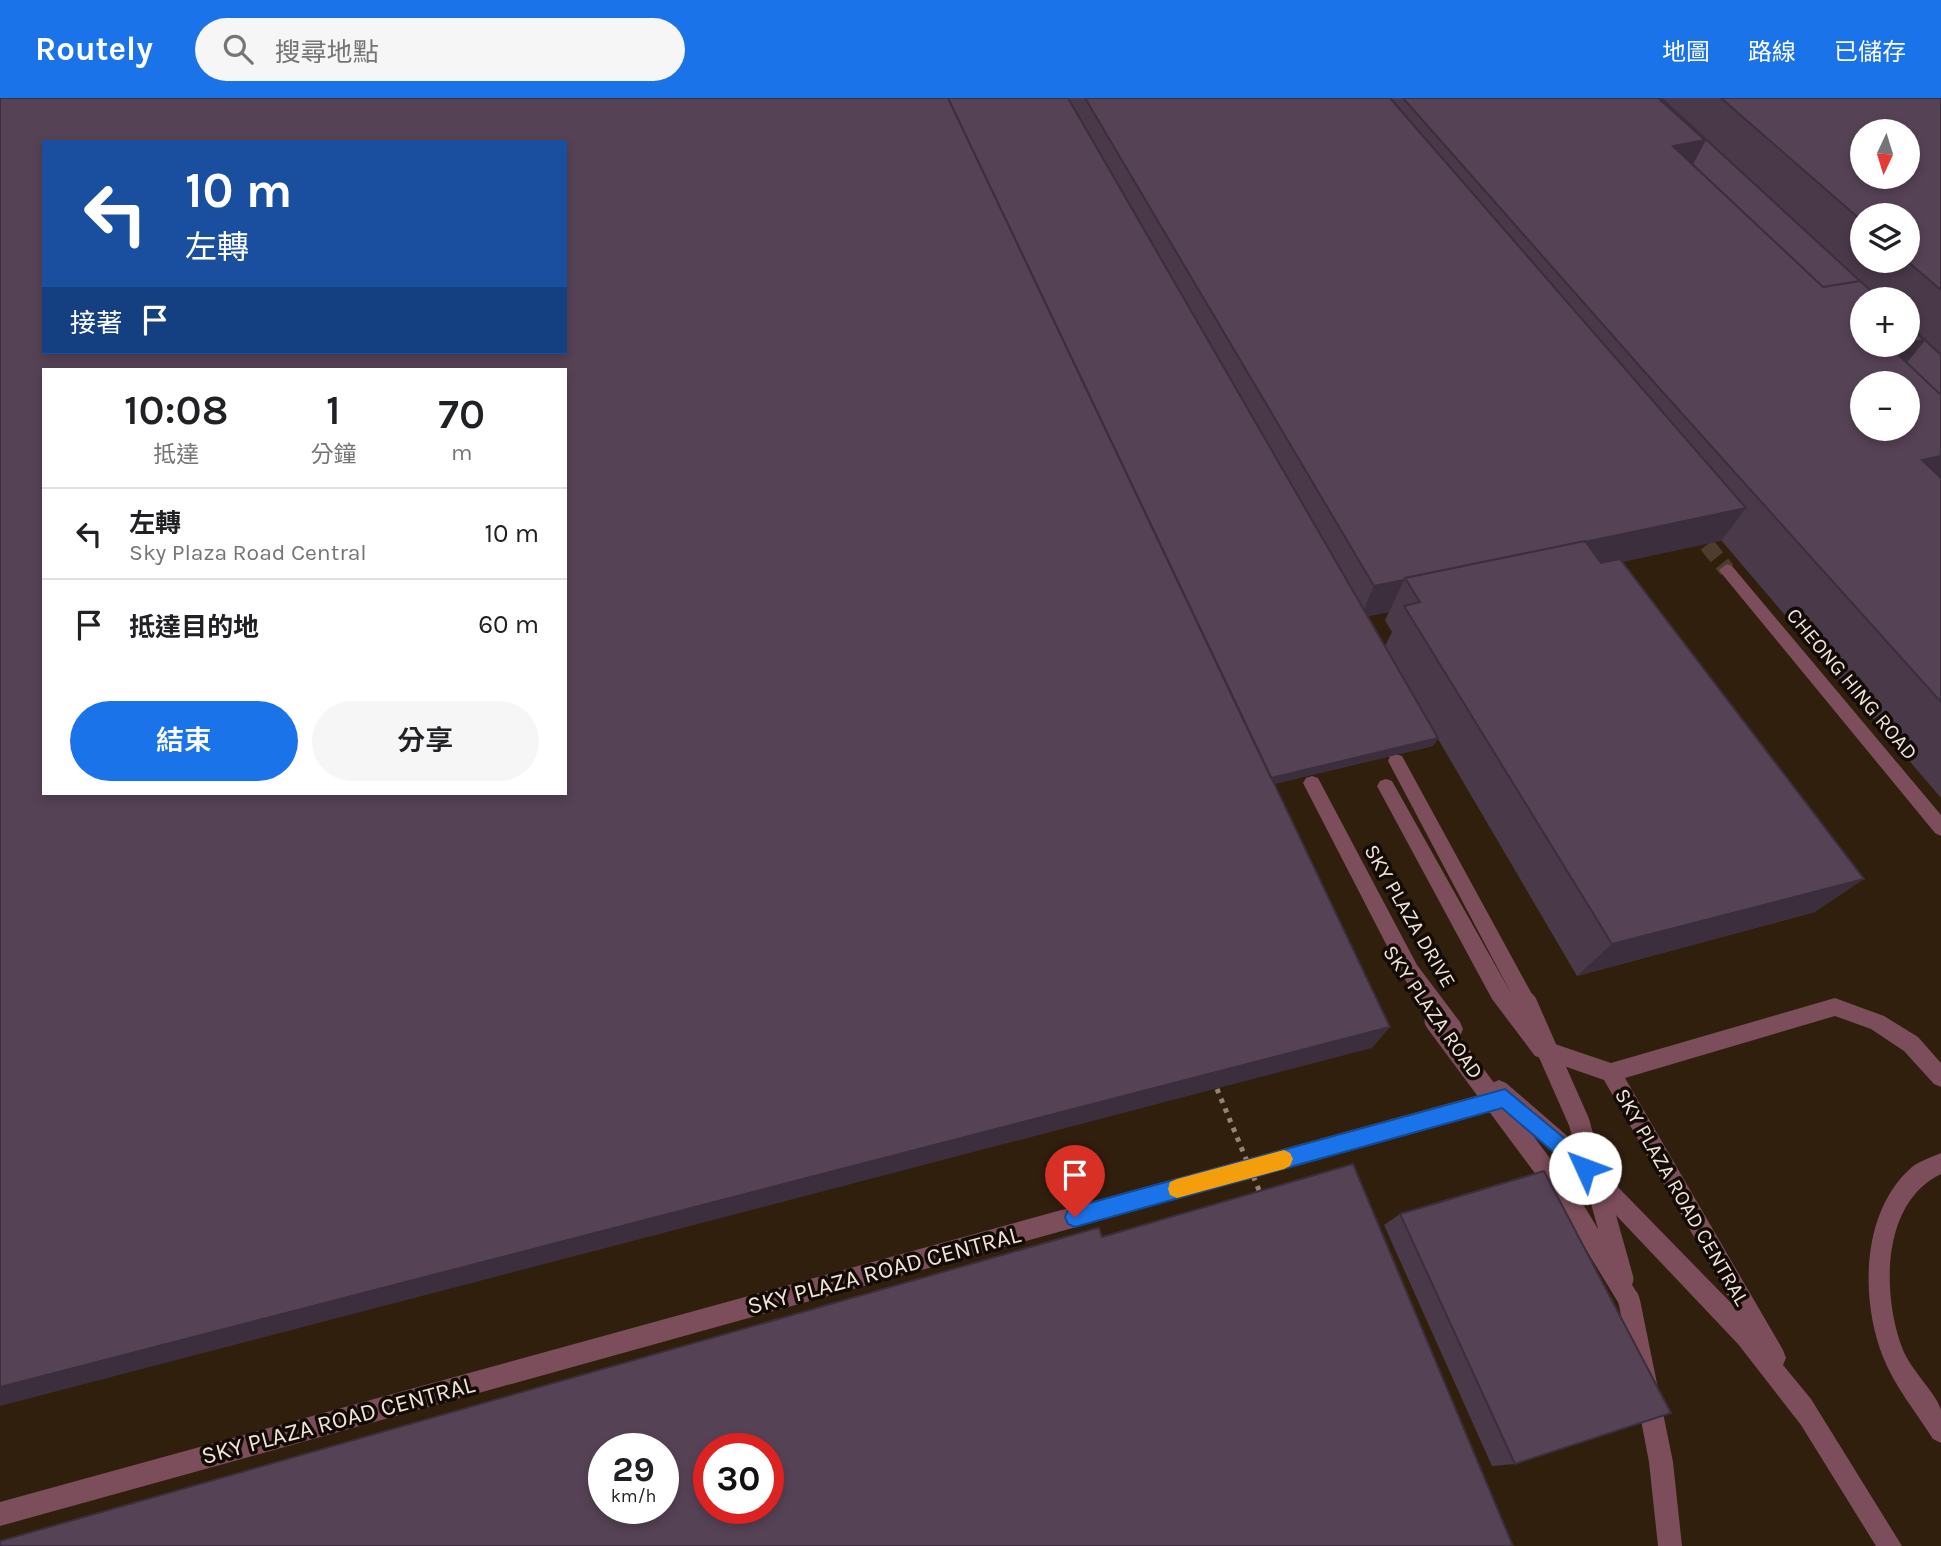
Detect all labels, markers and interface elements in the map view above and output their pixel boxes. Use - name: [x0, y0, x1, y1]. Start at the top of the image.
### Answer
- search box: [195, 18, 685, 81]
- text: Routely: [35, 30, 153, 68]
- icon: search: [219, 30, 257, 68]
- text: 搜尋地點: [275, 37, 379, 68]
- text: 地圖: [1662, 38, 1710, 66]
- text: 路線: [1748, 38, 1796, 66]
- text: 已儲存: [1834, 38, 1906, 66]
- north arrow: [1850, 119, 1920, 189]
- map controls: [1850, 119, 1920, 441]
- text: 10 m: [185, 162, 292, 219]
- icon: left: [70, 168, 161, 259]
- button: layers: [1850, 203, 1920, 273]
- text: 左轉: [185, 229, 249, 266]
- button: +: [1850, 287, 1920, 357]
- icon: arrive: [136, 301, 174, 339]
- text: 接著: [70, 308, 122, 339]
- button: −: [1850, 371, 1920, 441]
- text: 10:08: [124, 385, 229, 435]
- text: 1: [326, 385, 341, 435]
- text: 70: [438, 389, 485, 439]
- text: m: [451, 439, 472, 466]
- text: 抵達: [153, 441, 199, 468]
- text: 分鐘: [310, 441, 356, 468]
- text: 左轉: [129, 508, 181, 539]
- icon: left: [70, 515, 108, 553]
- text: 10 m: [484, 518, 539, 549]
- text: Sky Plaza Road Central: [129, 539, 367, 566]
- street label: CHEONG HING ROAD: [1782, 603, 1922, 765]
- icon: arrive: [70, 606, 108, 644]
- text: 60 m: [478, 609, 539, 640]
- text: 抵達目的地: [129, 612, 259, 643]
- button: 結束: [70, 701, 298, 781]
- button: 分享: [312, 701, 539, 781]
- street label: SKY PLAZA DRIVE: [1359, 840, 1461, 992]
- street label: SKY PLAZA ROAD: [1378, 941, 1488, 1083]
- street label: SKY PLAZA ROAD CENTRAL: [1610, 1084, 1754, 1310]
- position arrow: [1548, 1131, 1622, 1205]
- pin: [1045, 1145, 1105, 1217]
- icon: arrive: [1056, 1156, 1094, 1194]
- street label: SKY PLAZA ROAD CENTRAL: [744, 1220, 1024, 1320]
- street label: SKY PLAZA ROAD CENTRAL: [198, 1370, 478, 1470]
- speed limit sign: 30: [693, 1433, 784, 1524]
- text: 29: [612, 1449, 655, 1490]
- text: km/h: [611, 1485, 656, 1507]

